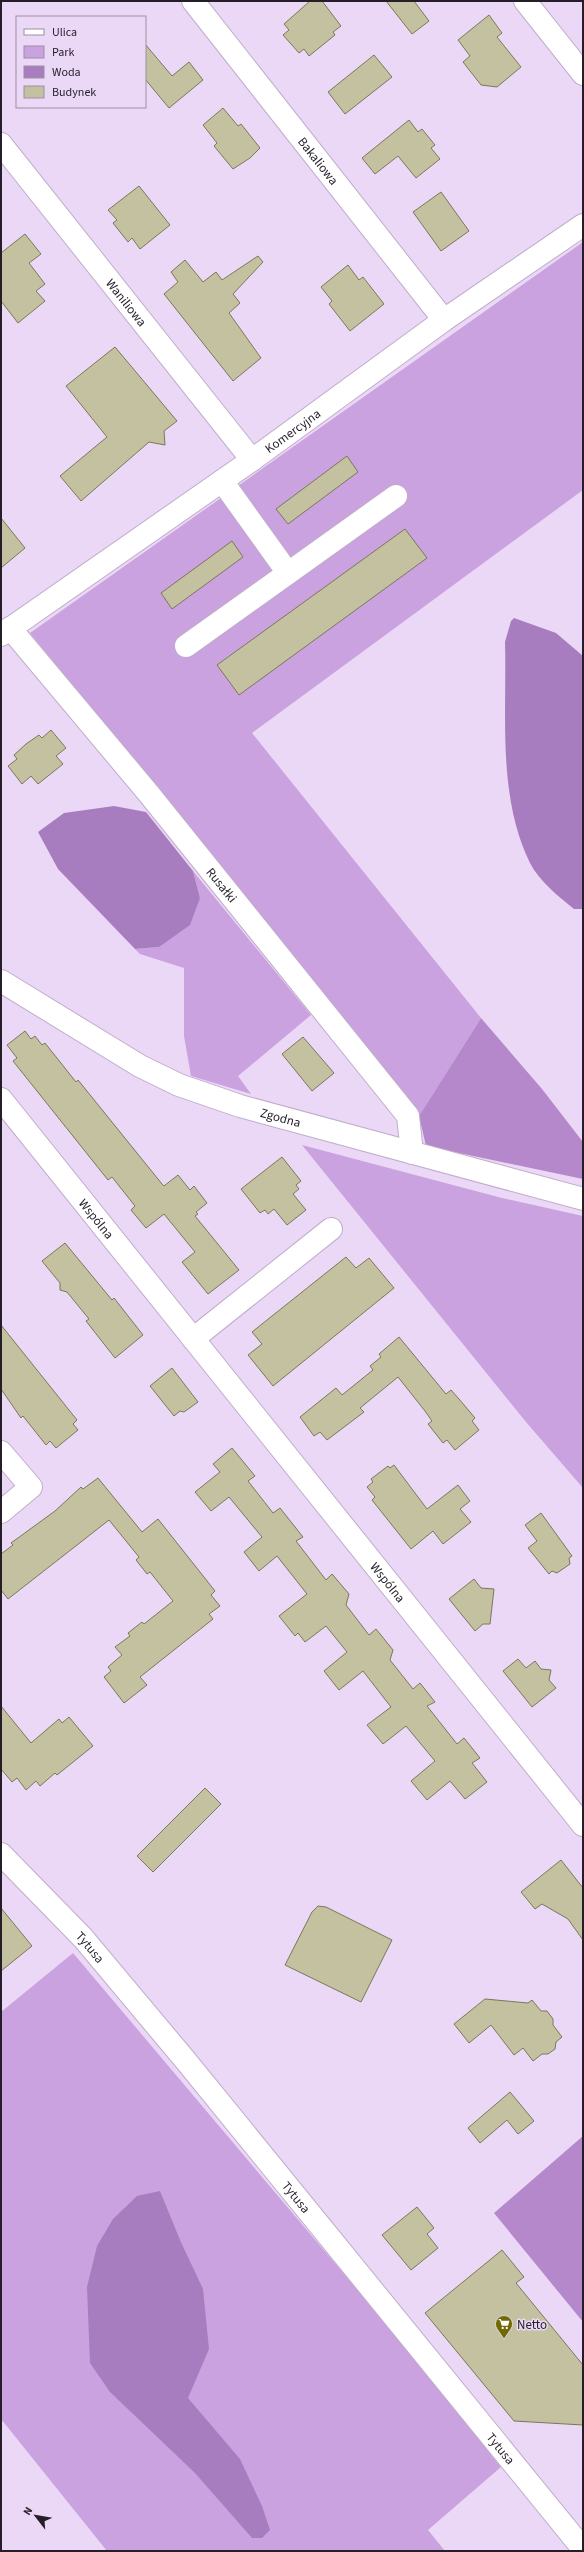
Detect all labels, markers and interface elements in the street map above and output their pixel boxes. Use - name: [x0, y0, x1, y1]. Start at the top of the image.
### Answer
- legend: [16, 16, 146, 108]
- text: Ulica: [52, 24, 77, 41]
- text: Park: [52, 44, 74, 61]
- text: Woda: [52, 64, 81, 81]
- text: Budynek: [52, 84, 96, 101]
- street label: Bakaliowa: [293, 133, 342, 189]
- street label: Waniliowa: [101, 275, 150, 330]
- street label: Komercyjna: [261, 405, 325, 458]
- street label: Rusałki: [202, 864, 241, 907]
- street label: Zgodna: [258, 1104, 303, 1132]
- street label: Wspólna: [74, 1195, 118, 1243]
- street label: Wspólna: [366, 1559, 409, 1607]
- street label: Tytusa: [71, 1928, 108, 1967]
- street label: Tytusa: [277, 2178, 314, 2217]
- supermarket icon: Netto: [494, 2314, 514, 2339]
- place label: Netto: [517, 2316, 547, 2334]
- street label: Tytusa: [482, 2429, 519, 2469]
- north arrow: [16, 2496, 56, 2536]
- text: N: [20, 2504, 36, 2518]

